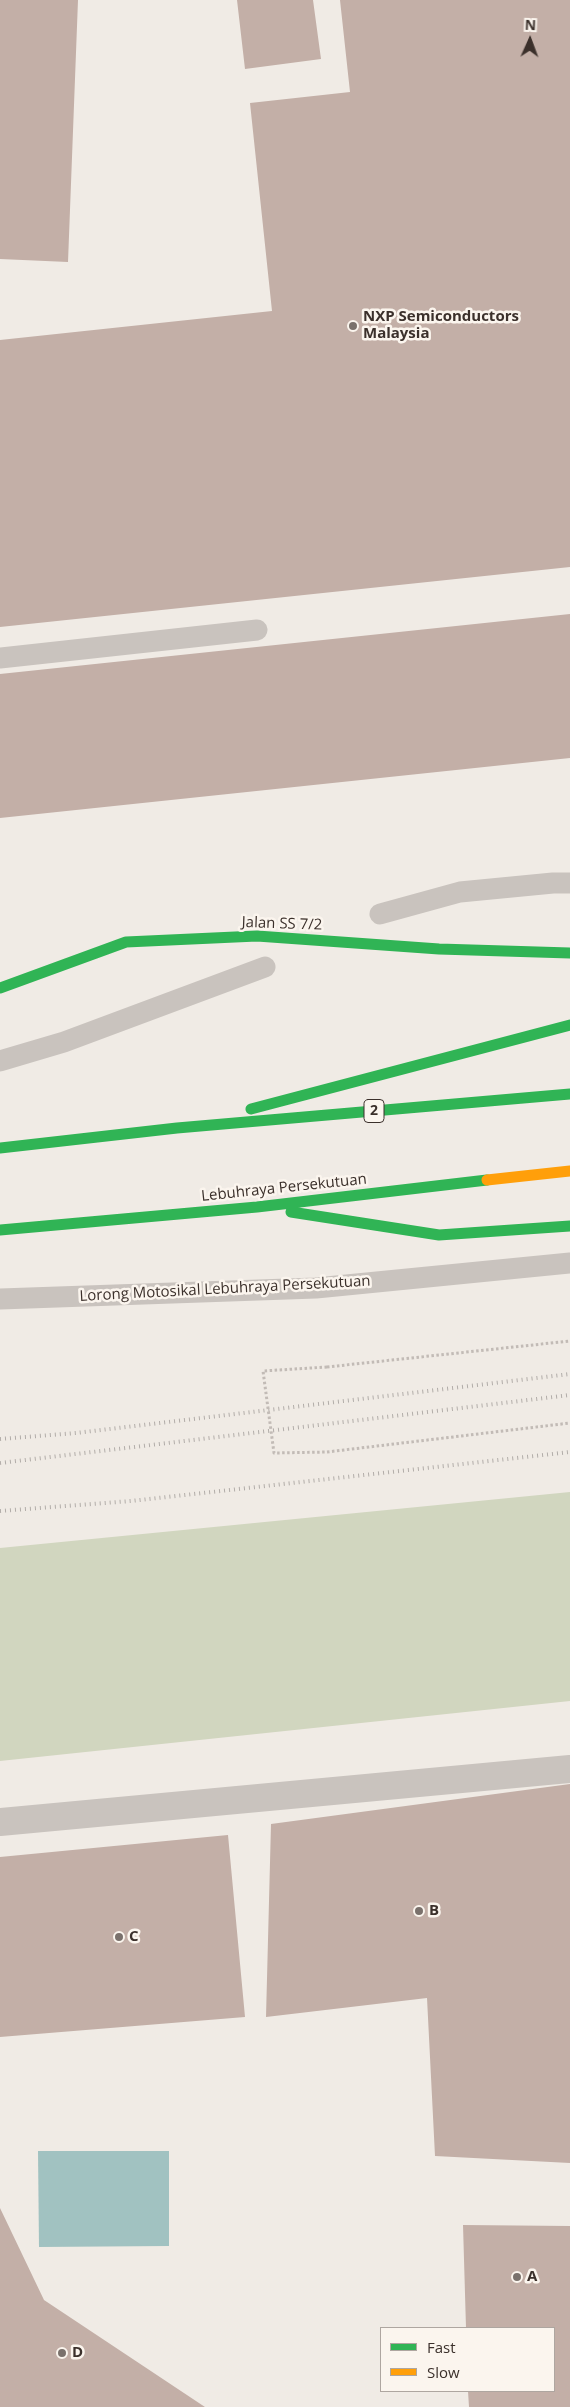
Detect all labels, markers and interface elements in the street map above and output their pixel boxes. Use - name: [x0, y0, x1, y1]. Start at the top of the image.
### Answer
- north arrow: [505, 15, 555, 65]
- text: N: [525, 15, 537, 34]
- place label: NXP Semiconductors Malaysia: [363, 308, 519, 343]
- marker: NXP Semiconductors Malaysia: [347, 320, 359, 332]
- street label: Jalan SS 7/2: [241, 914, 323, 934]
- road number: 2: [364, 1100, 384, 1122]
- street label: Lebuhraya Persekutuan: [200, 1170, 368, 1206]
- street label: Lorong Motosikal Lebuhraya Persekutuan: [79, 1272, 371, 1306]
- place label: B: [429, 1902, 439, 1920]
- marker: B: [413, 1905, 425, 1917]
- place label: C: [129, 1928, 139, 1946]
- marker: C: [113, 1931, 125, 1943]
- place label: A: [527, 2268, 537, 2286]
- marker: A: [511, 2271, 523, 2283]
- legend: [380, 2327, 555, 2392]
- text: Fast: [427, 2337, 456, 2357]
- place label: D: [72, 2344, 83, 2362]
- marker: D: [56, 2347, 68, 2359]
- text: Slow: [427, 2362, 460, 2382]

